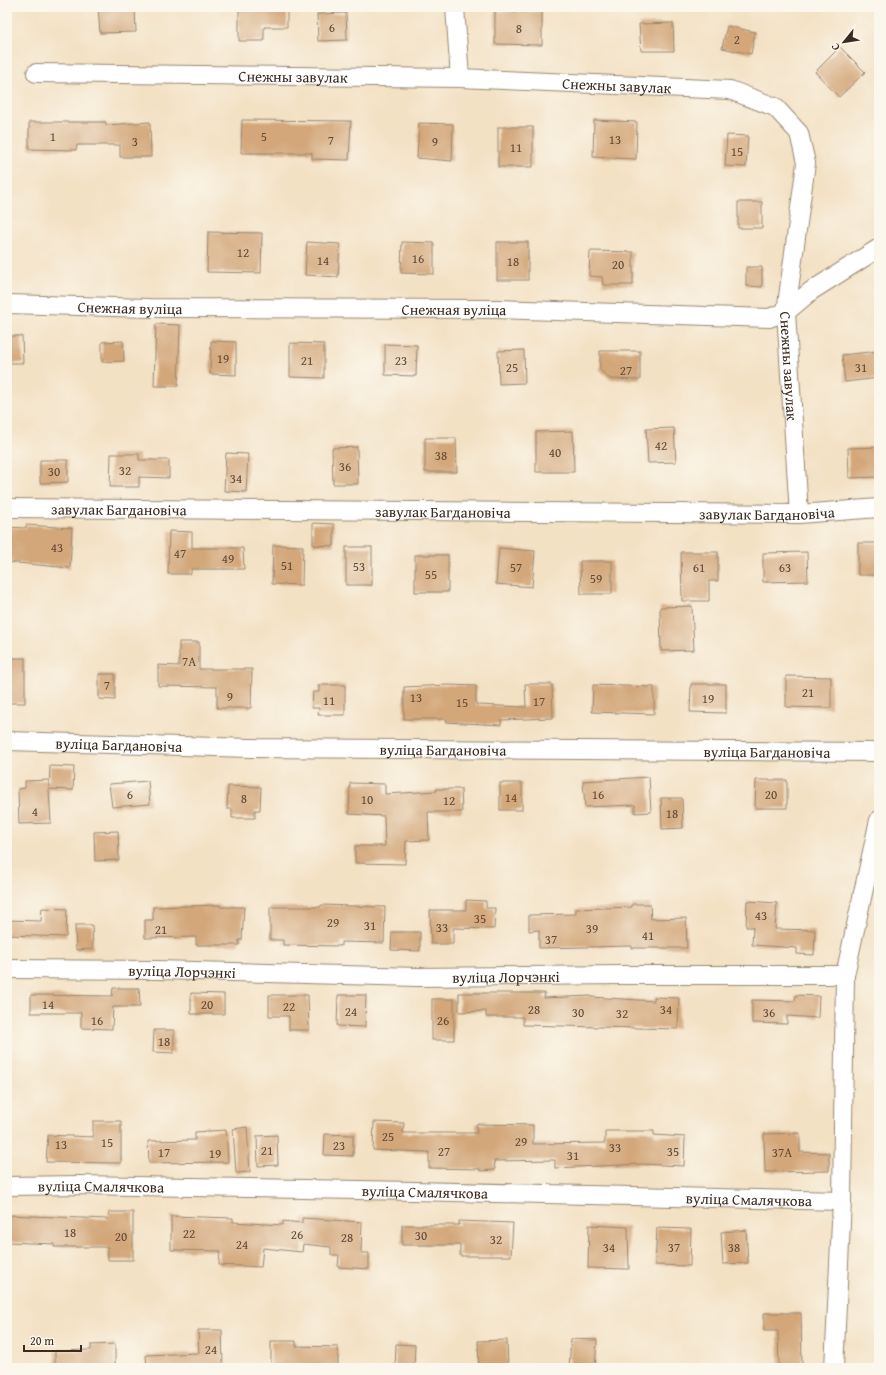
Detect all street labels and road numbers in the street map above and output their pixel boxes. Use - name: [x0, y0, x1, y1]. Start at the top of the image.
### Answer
- street label: Снежны завулак: [238, 65, 348, 87]
- street label: Снежны завулак: [562, 72, 672, 98]
- street label: Снежная вуліца: [77, 295, 183, 319]
- street label: Снежная вуліца: [401, 298, 508, 320]
- street label: Снежны завулак: [775, 311, 803, 421]
- street label: завулак Багдановіча: [51, 498, 188, 520]
- street label: завулак Багдановіча: [375, 500, 512, 522]
- street label: завулак Багдановіча: [699, 501, 836, 525]
- street label: вуліца Багдановіча: [55, 732, 184, 757]
- street label: вуліца Багдановіча: [379, 738, 507, 760]
- street label: вуліца Багдановіча: [703, 740, 831, 762]
- street label: вуліца Лорчэнкі: [128, 959, 236, 983]
- street label: вуліца Лорчэнкі: [452, 965, 560, 987]
- street label: вуліца Смалячкова: [38, 1174, 165, 1197]
- street label: вуліца Смалячкова: [362, 1180, 489, 1203]
- street label: вуліца Смалячкова: [685, 1187, 813, 1211]

